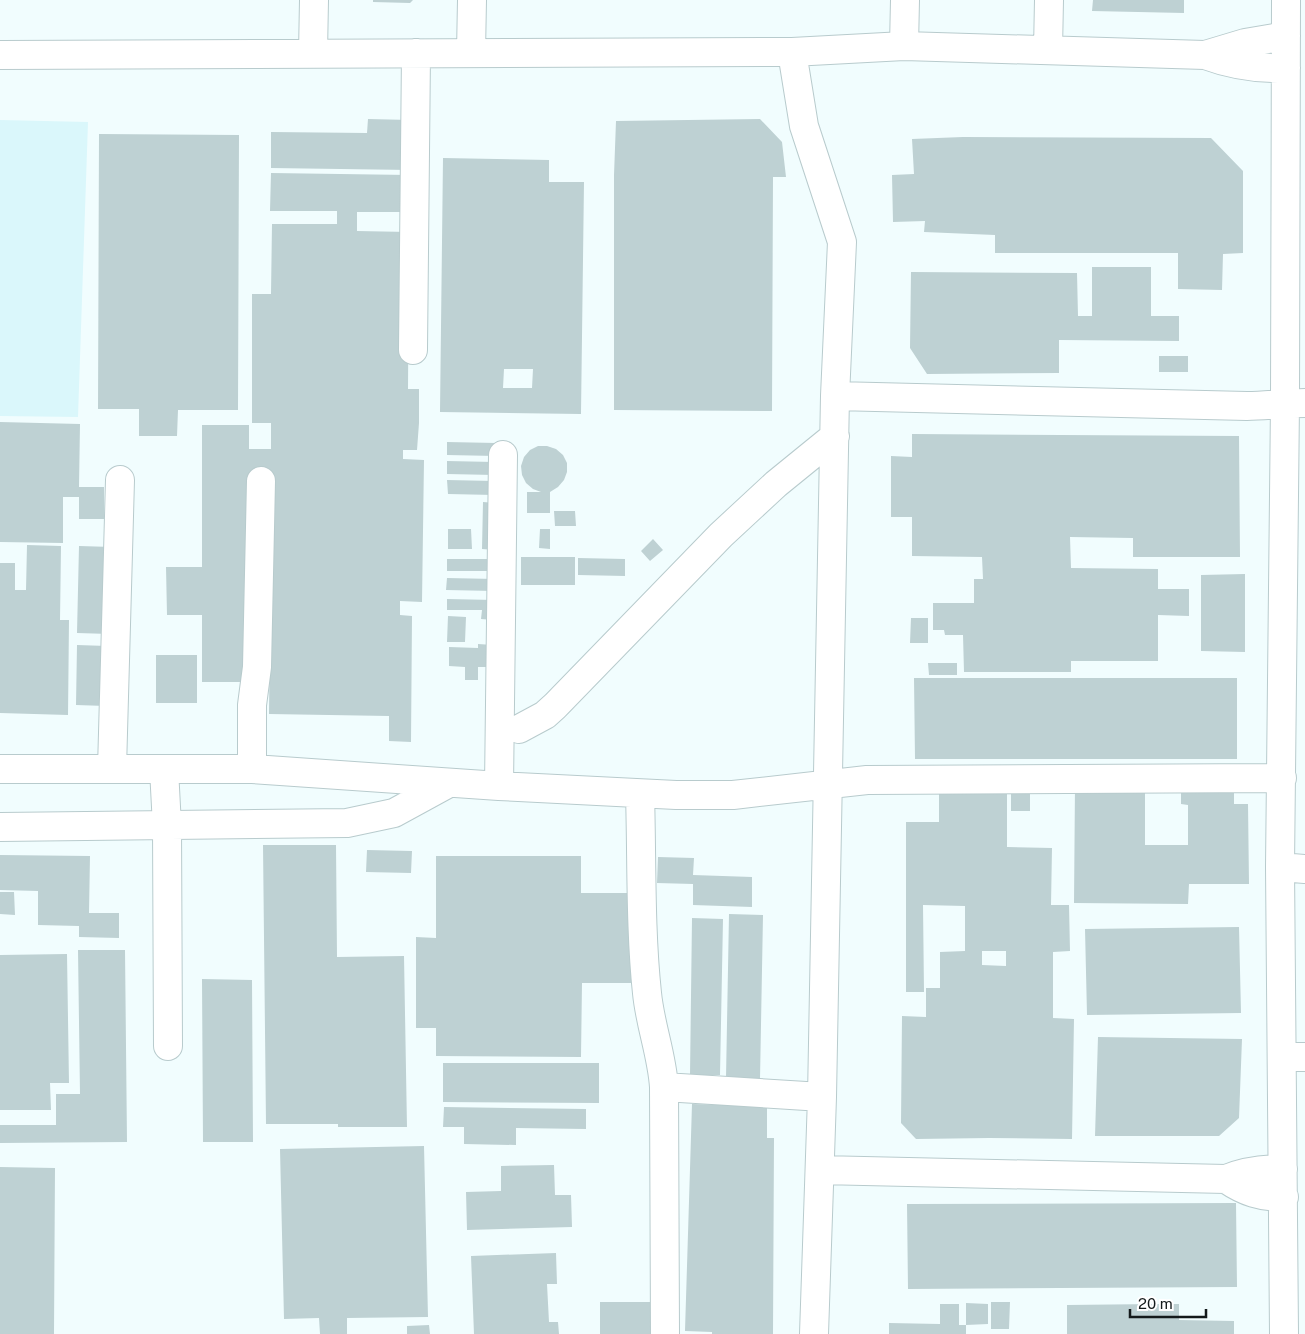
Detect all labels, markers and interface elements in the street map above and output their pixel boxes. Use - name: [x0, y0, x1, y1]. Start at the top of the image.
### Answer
- scale bar: [1130, 1286, 1206, 1318]
- text: 20 m: [1138, 1295, 1173, 1312]

